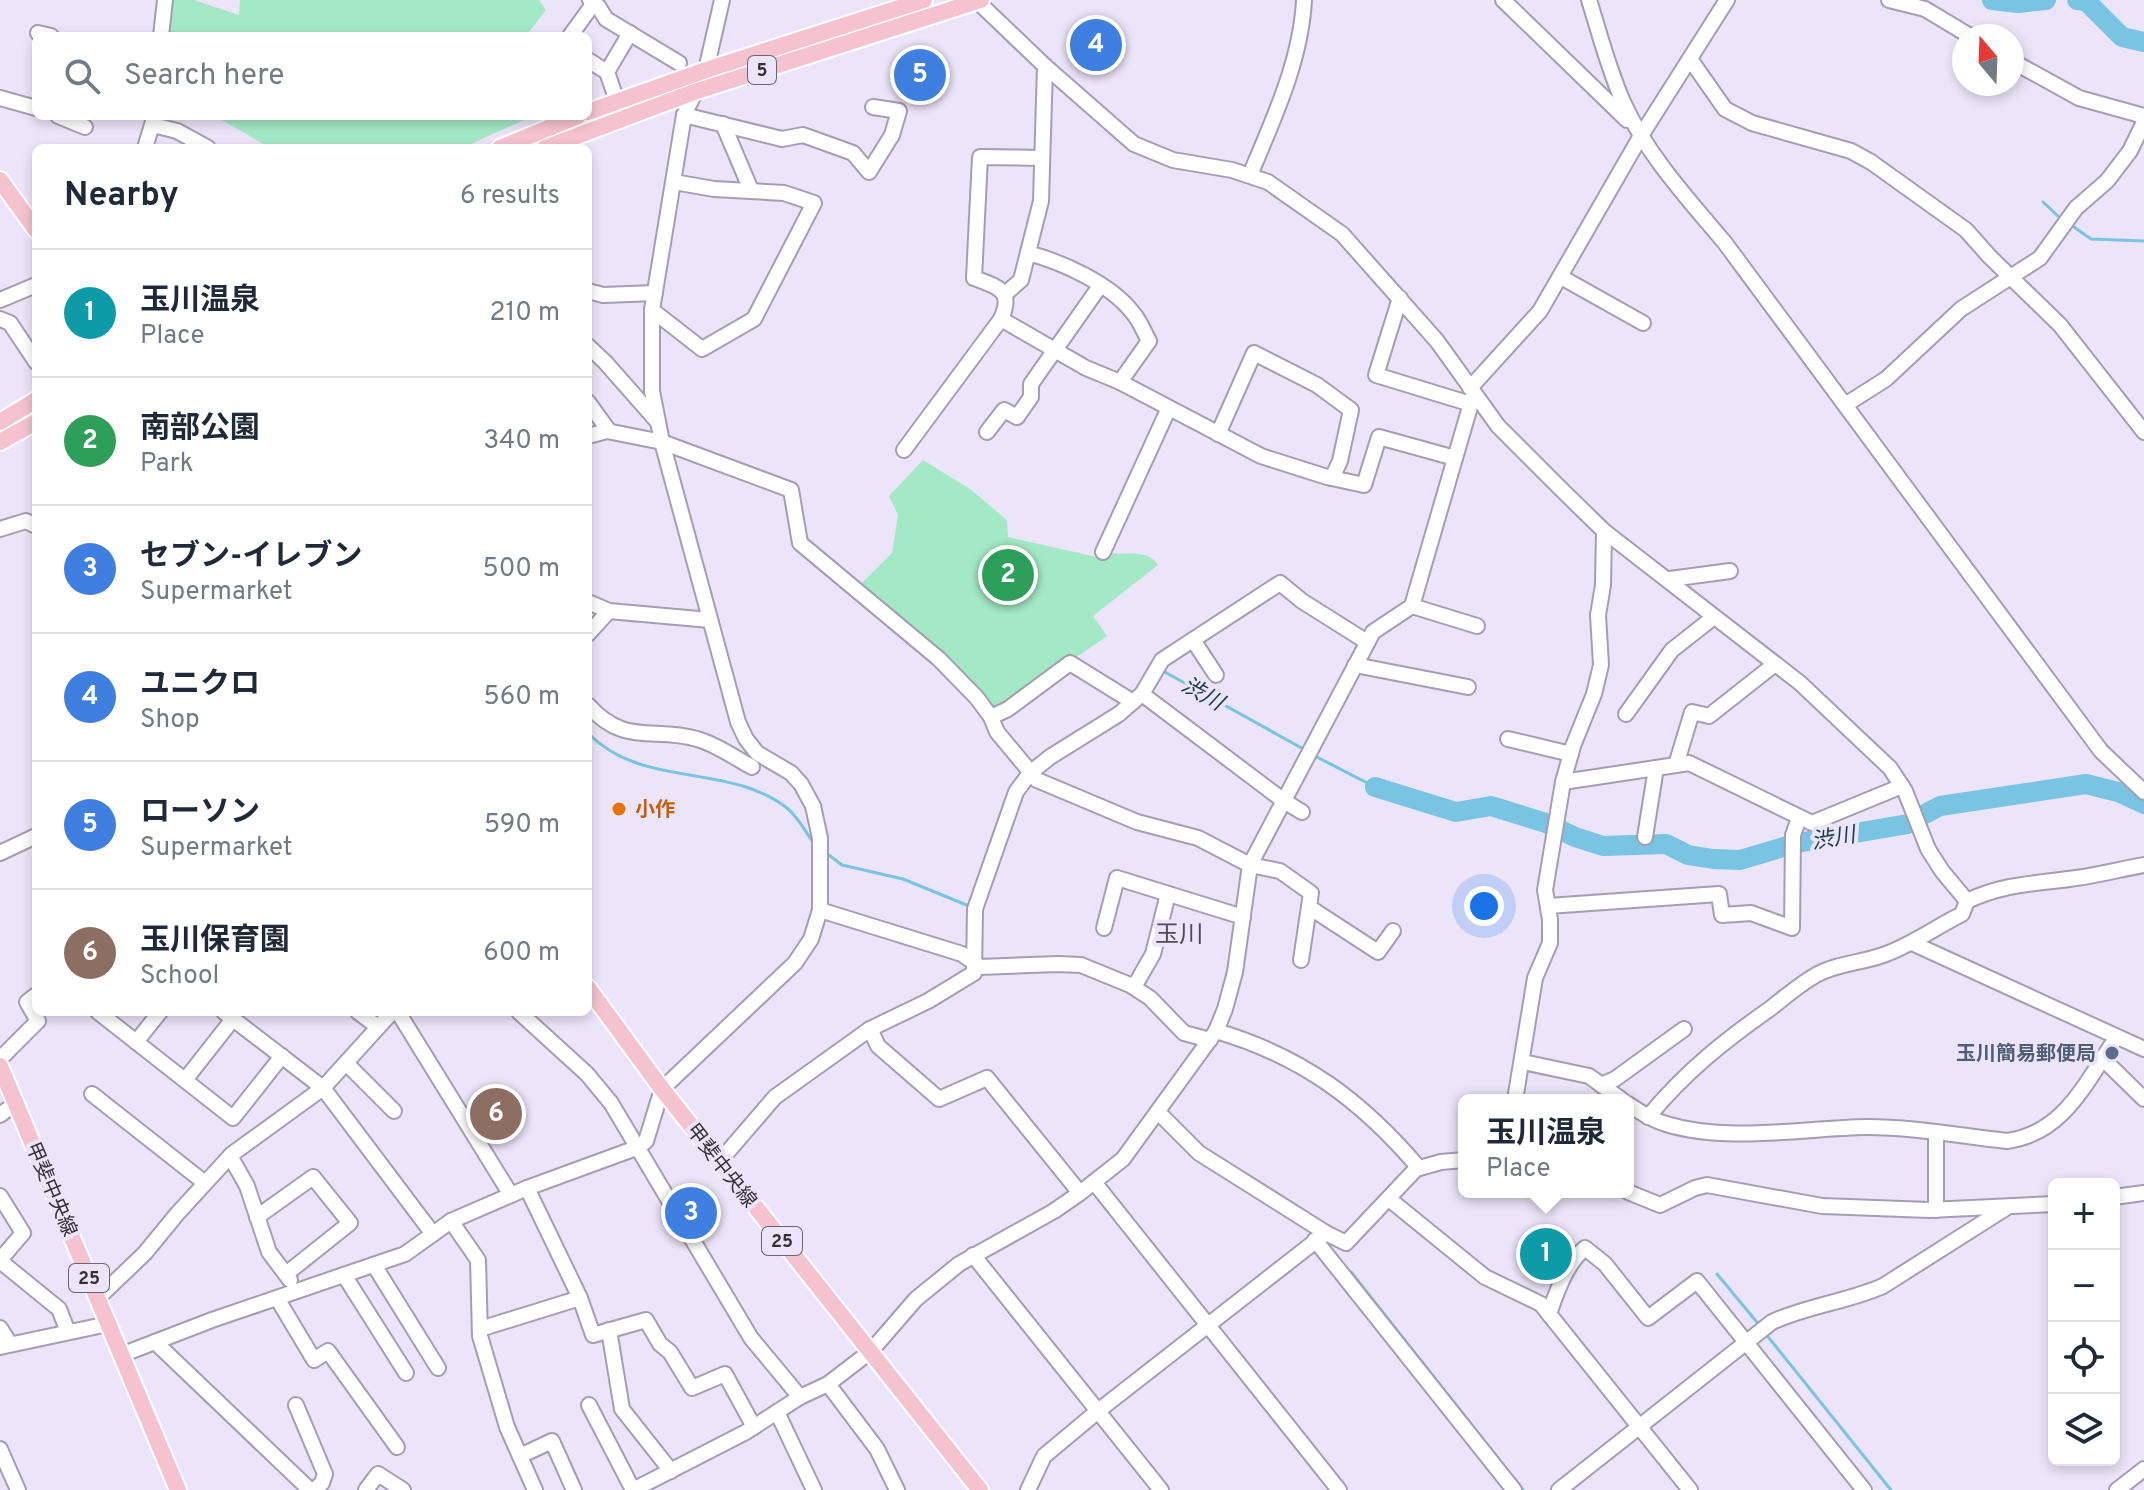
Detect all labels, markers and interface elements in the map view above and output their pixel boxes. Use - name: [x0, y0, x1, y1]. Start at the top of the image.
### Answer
- pin: 4: [1070, 15, 1122, 75]
- north arrow: [1952, 24, 2024, 96]
- search box: [32, 32, 592, 120]
- pin: 5: [894, 45, 946, 105]
- icon: search: [60, 54, 104, 98]
- road number: 5: [748, 56, 776, 84]
- text: Search here: [124, 58, 284, 95]
- text: Nearby: [64, 175, 179, 218]
- text: 6 results: [460, 180, 560, 213]
- text: 玉川温泉: [140, 283, 260, 320]
- text: 1: [85, 297, 95, 330]
- text: 210 m: [490, 297, 560, 330]
- text: Place: [140, 320, 204, 353]
- text: 南部公園: [140, 411, 260, 448]
- text: 2: [82, 425, 98, 458]
- text: 340 m: [483, 425, 560, 458]
- text: Park: [140, 448, 194, 481]
- text: セブン-イレブン: [140, 539, 362, 576]
- pin: 2: [982, 545, 1034, 605]
- text: 3: [82, 553, 98, 586]
- text: 500 m: [483, 553, 560, 586]
- text: Supermarket: [140, 576, 292, 609]
- text: ユニクロ: [140, 667, 260, 704]
- water label: 渋川: [1176, 673, 1229, 719]
- text: 4: [82, 681, 98, 714]
- text: 560 m: [484, 681, 560, 714]
- text: Shop: [140, 704, 200, 737]
- text: ローソン: [140, 795, 260, 832]
- place label: 小作: [635, 798, 675, 824]
- marker: 小作: [610, 800, 628, 818]
- text: 5: [82, 809, 98, 842]
- text: 590 m: [484, 809, 560, 842]
- water label: 渋川: [1809, 822, 1859, 857]
- text: Supermarket: [140, 832, 292, 865]
- your location: [1464, 886, 1504, 926]
- district label: 玉川: [1155, 921, 1203, 951]
- text: 玉川保育園: [140, 923, 290, 960]
- text: 6: [82, 937, 98, 970]
- text: 600 m: [483, 937, 560, 970]
- text: School: [140, 960, 219, 993]
- place label: 玉川簡易郵便局: [1956, 1042, 2096, 1068]
- marker: 玉川簡易郵便局: [2103, 1044, 2121, 1062]
- pin: 6: [470, 1084, 522, 1144]
- popup: [1458, 1094, 1634, 1198]
- text: 玉川温泉: [1486, 1116, 1606, 1153]
- street label: 甲斐中央線: [679, 1119, 761, 1214]
- street label: 甲斐中央線: [19, 1139, 82, 1241]
- text: Place: [1486, 1153, 1550, 1186]
- map controls: [2048, 1178, 2120, 1466]
- button: +: [2048, 1178, 2120, 1250]
- pin: 3: [665, 1183, 717, 1243]
- pin: 1: [1520, 1224, 1572, 1284]
- road number: 25: [762, 1227, 802, 1255]
- button: −: [2048, 1250, 2120, 1322]
- road number: 25: [69, 1264, 109, 1292]
- button: locate: [2048, 1322, 2120, 1394]
- button: layers: [2048, 1394, 2120, 1466]

